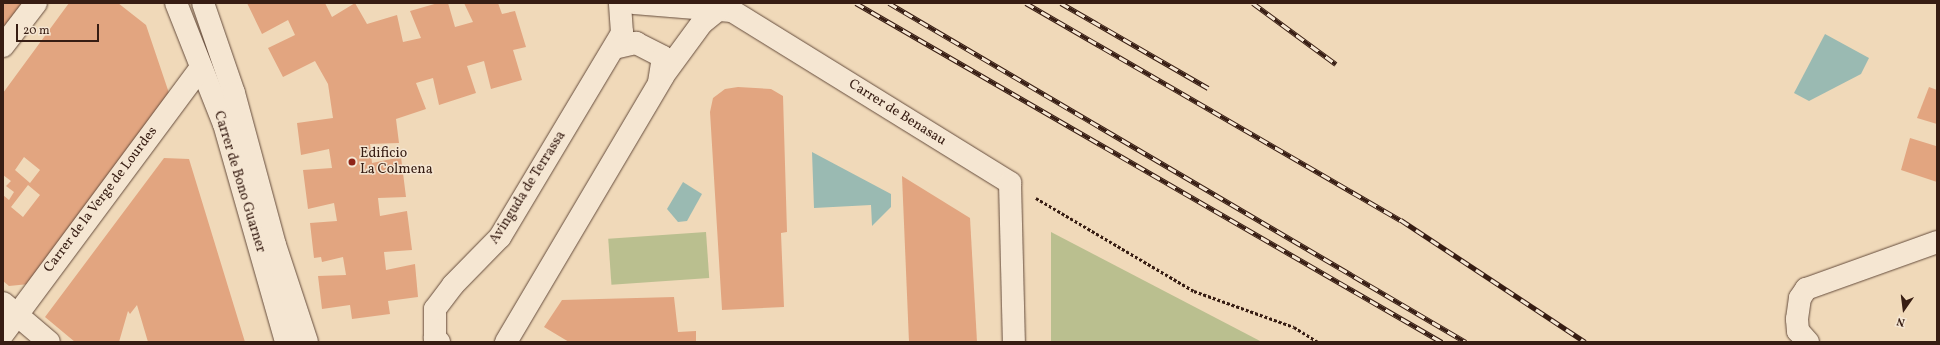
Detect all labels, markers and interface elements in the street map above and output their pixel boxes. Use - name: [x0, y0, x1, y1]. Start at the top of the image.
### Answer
- scale bar: [18, 16, 101, 42]
- text: 20 m: [23, 23, 50, 39]
- street label: Carrer de Benasau: [845, 76, 949, 150]
- street label: Carrer de Bono Guarner: [209, 109, 269, 255]
- street label: Carrer de la Verge de Lourdes: [41, 124, 161, 276]
- street label: Avinguda de Terrassa: [486, 128, 570, 248]
- place label: Edificio La Colmena: [360, 146, 433, 178]
- marker: Edificio La Colmena: [347, 157, 357, 167]
- north arrow: [1884, 289, 1924, 329]
- text: N: [1895, 313, 1907, 329]

